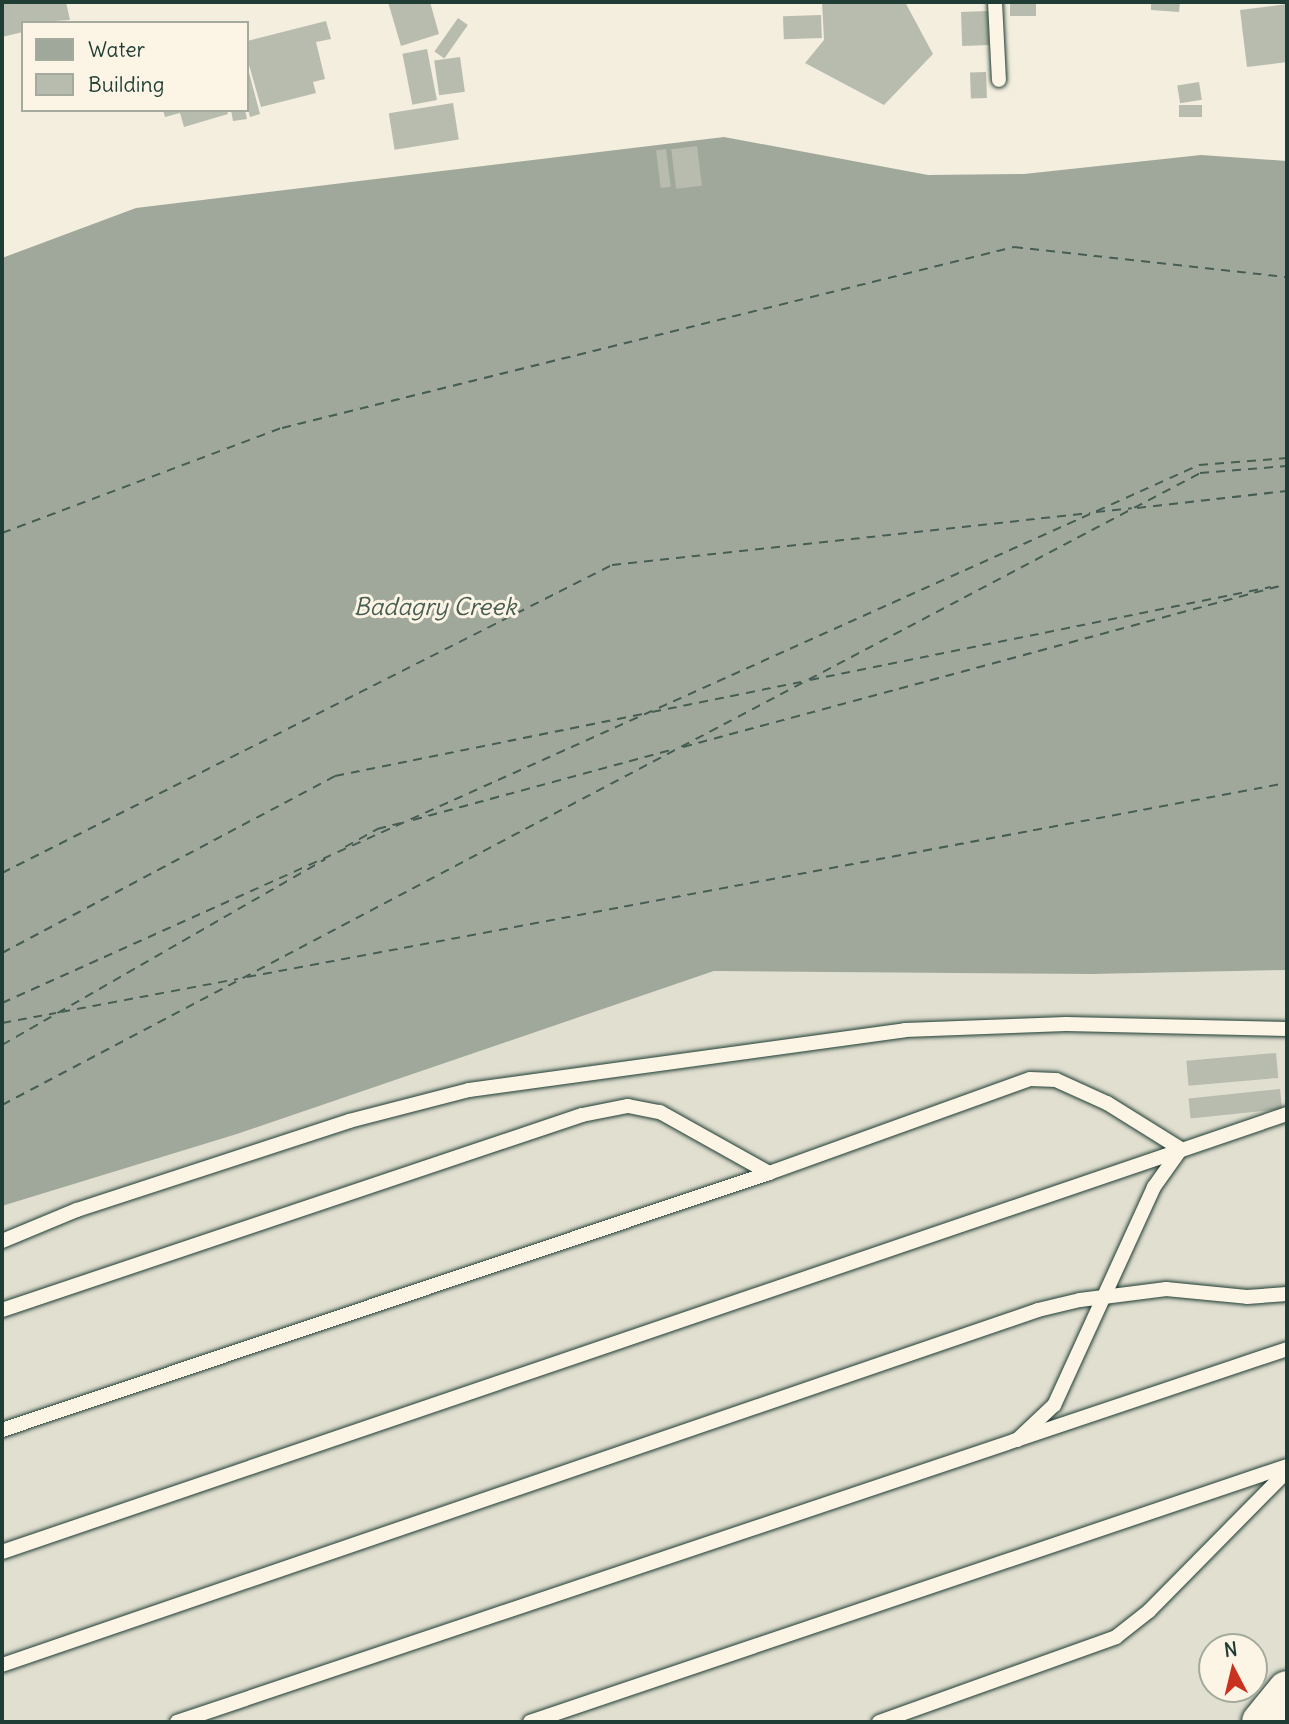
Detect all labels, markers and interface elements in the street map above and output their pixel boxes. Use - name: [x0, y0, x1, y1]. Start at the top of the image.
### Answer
- legend: [21, 21, 248, 112]
- text: Water: [88, 36, 145, 63]
- text: Building: [88, 71, 164, 98]
- water label: Badagry Creek: [354, 593, 516, 621]
- north arrow: [1198, 1633, 1268, 1703]
- text: N: [1223, 1636, 1239, 1662]

